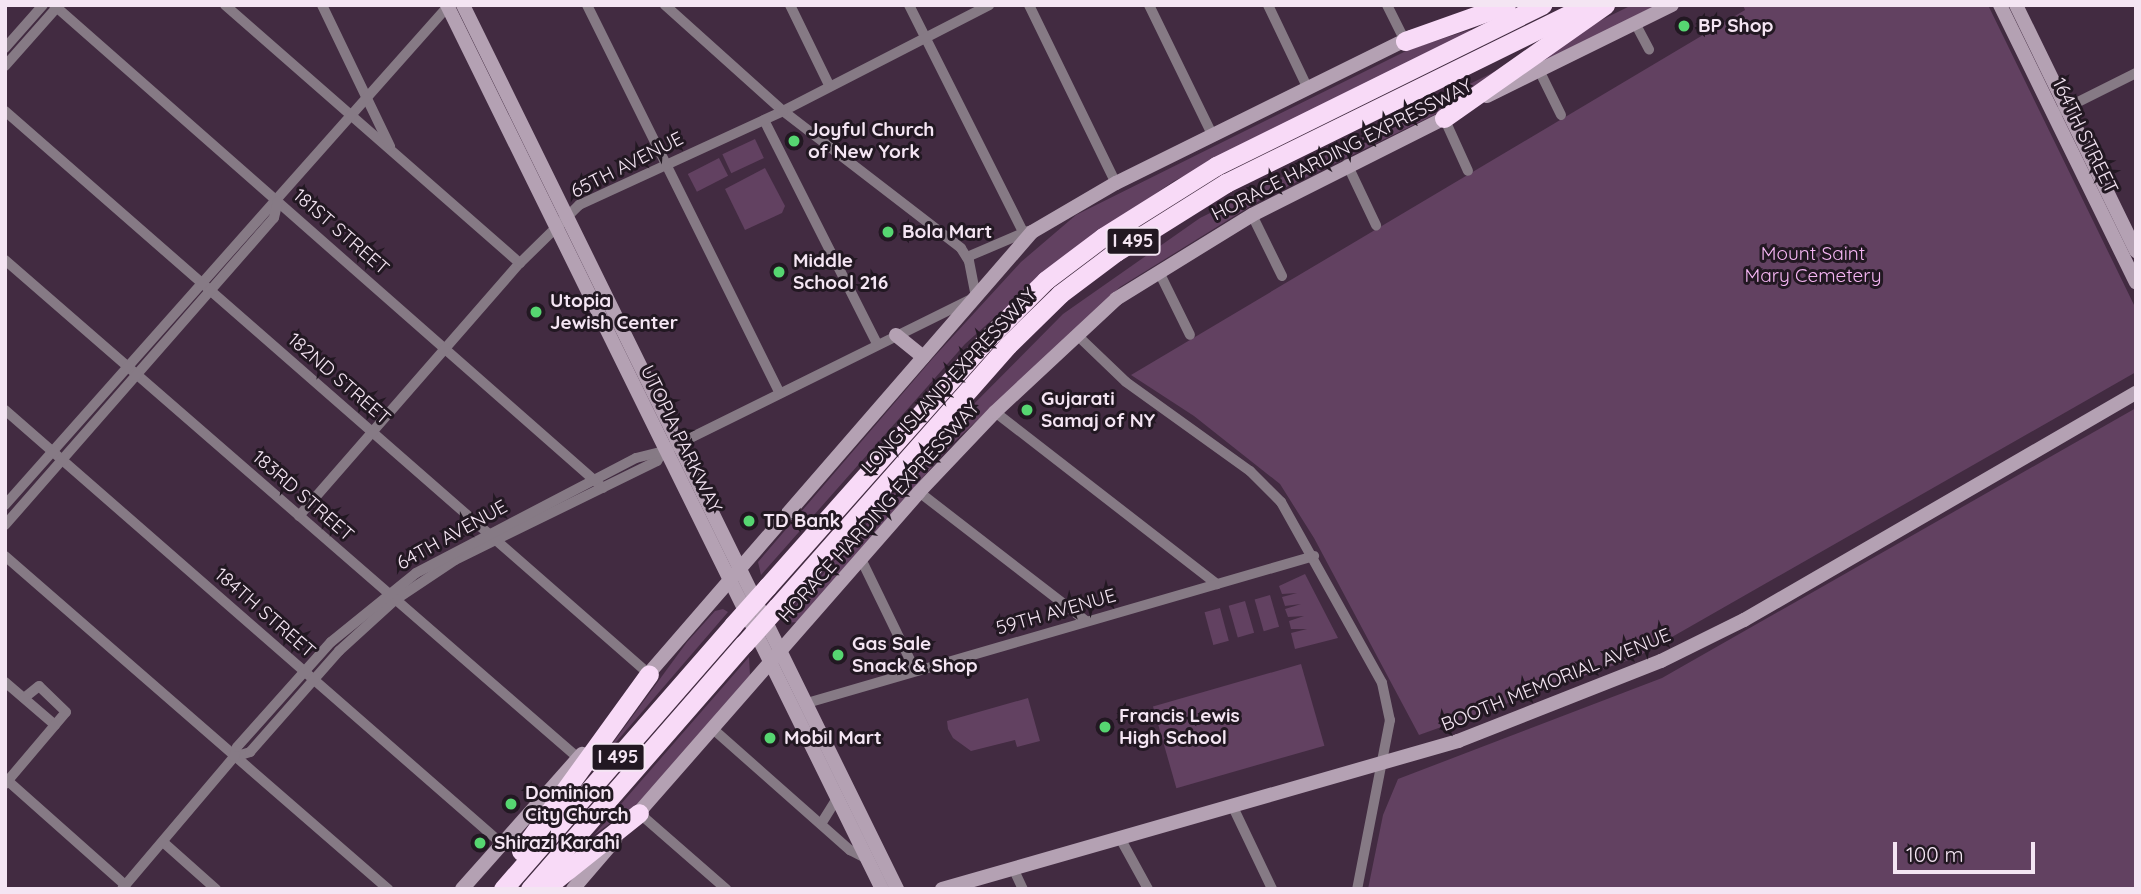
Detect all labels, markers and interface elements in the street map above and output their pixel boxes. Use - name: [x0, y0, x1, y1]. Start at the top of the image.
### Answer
- place label: BP Shop: [1698, 15, 1773, 37]
- marker: BP Shop: [1676, 18, 1692, 34]
- street label: HORACE HARDING EXPRESSWAY: [1208, 74, 1476, 226]
- street label: 164TH STREET: [2047, 74, 2123, 198]
- place label: Joyful Church of New York: [808, 119, 934, 163]
- street label: 65TH AVENUE: [567, 127, 687, 203]
- marker: Joyful Church of New York: [786, 133, 802, 149]
- street label: 181ST STREET: [288, 184, 394, 280]
- place label: Bola Mart: [902, 221, 992, 243]
- marker: Bola Mart: [880, 224, 896, 240]
- road number: I 495: [1105, 227, 1161, 256]
- park label: Mount Saint Mary Cemetery: [1745, 243, 1881, 287]
- place label: Middle School 216: [793, 250, 888, 294]
- marker: Middle School 216: [771, 264, 787, 280]
- street label: LONG ISLAND EXPRESSWAY: [857, 283, 1041, 479]
- place label: Utopia Jewish Center: [550, 290, 678, 334]
- marker: Utopia Jewish Center: [528, 304, 544, 320]
- street label: 182ND STREET: [283, 328, 395, 430]
- street label: UTOPIA PARKWAY: [635, 362, 727, 516]
- place label: Gujarati Samaj of NY: [1041, 388, 1155, 432]
- street label: HORACE HARDING EXPRESSWAY: [774, 397, 984, 627]
- marker: Gujarati Samaj of NY: [1019, 402, 1035, 418]
- street label: 183RD STREET: [248, 446, 358, 546]
- street label: 64TH AVENUE: [393, 495, 511, 575]
- place label: TD Bank: [763, 510, 840, 532]
- marker: TD Bank: [741, 513, 757, 529]
- street label: 184TH STREET: [210, 563, 320, 663]
- street label: 59TH AVENUE: [994, 584, 1118, 640]
- street label: BOOTH MEMORIAL AVENUE: [1438, 623, 1674, 737]
- place label: Gas Sale Snack & Shop: [852, 633, 978, 677]
- marker: Gas Sale Snack & Shop: [830, 647, 846, 663]
- place label: Francis Lewis High School: [1119, 705, 1240, 749]
- marker: Francis Lewis High School: [1097, 719, 1113, 735]
- place label: Mobil Mart: [784, 727, 882, 749]
- marker: Mobil Mart: [762, 730, 778, 746]
- road number: I 495: [590, 742, 646, 772]
- place label: Dominion City Church: [525, 782, 629, 826]
- marker: Dominion City Church: [503, 796, 519, 812]
- scale bar: [1896, 828, 2038, 872]
- place label: Shirazi Karahi: [494, 832, 620, 854]
- marker: Shirazi Karahi: [472, 835, 488, 851]
- text: 100 m: [1906, 841, 1964, 867]

